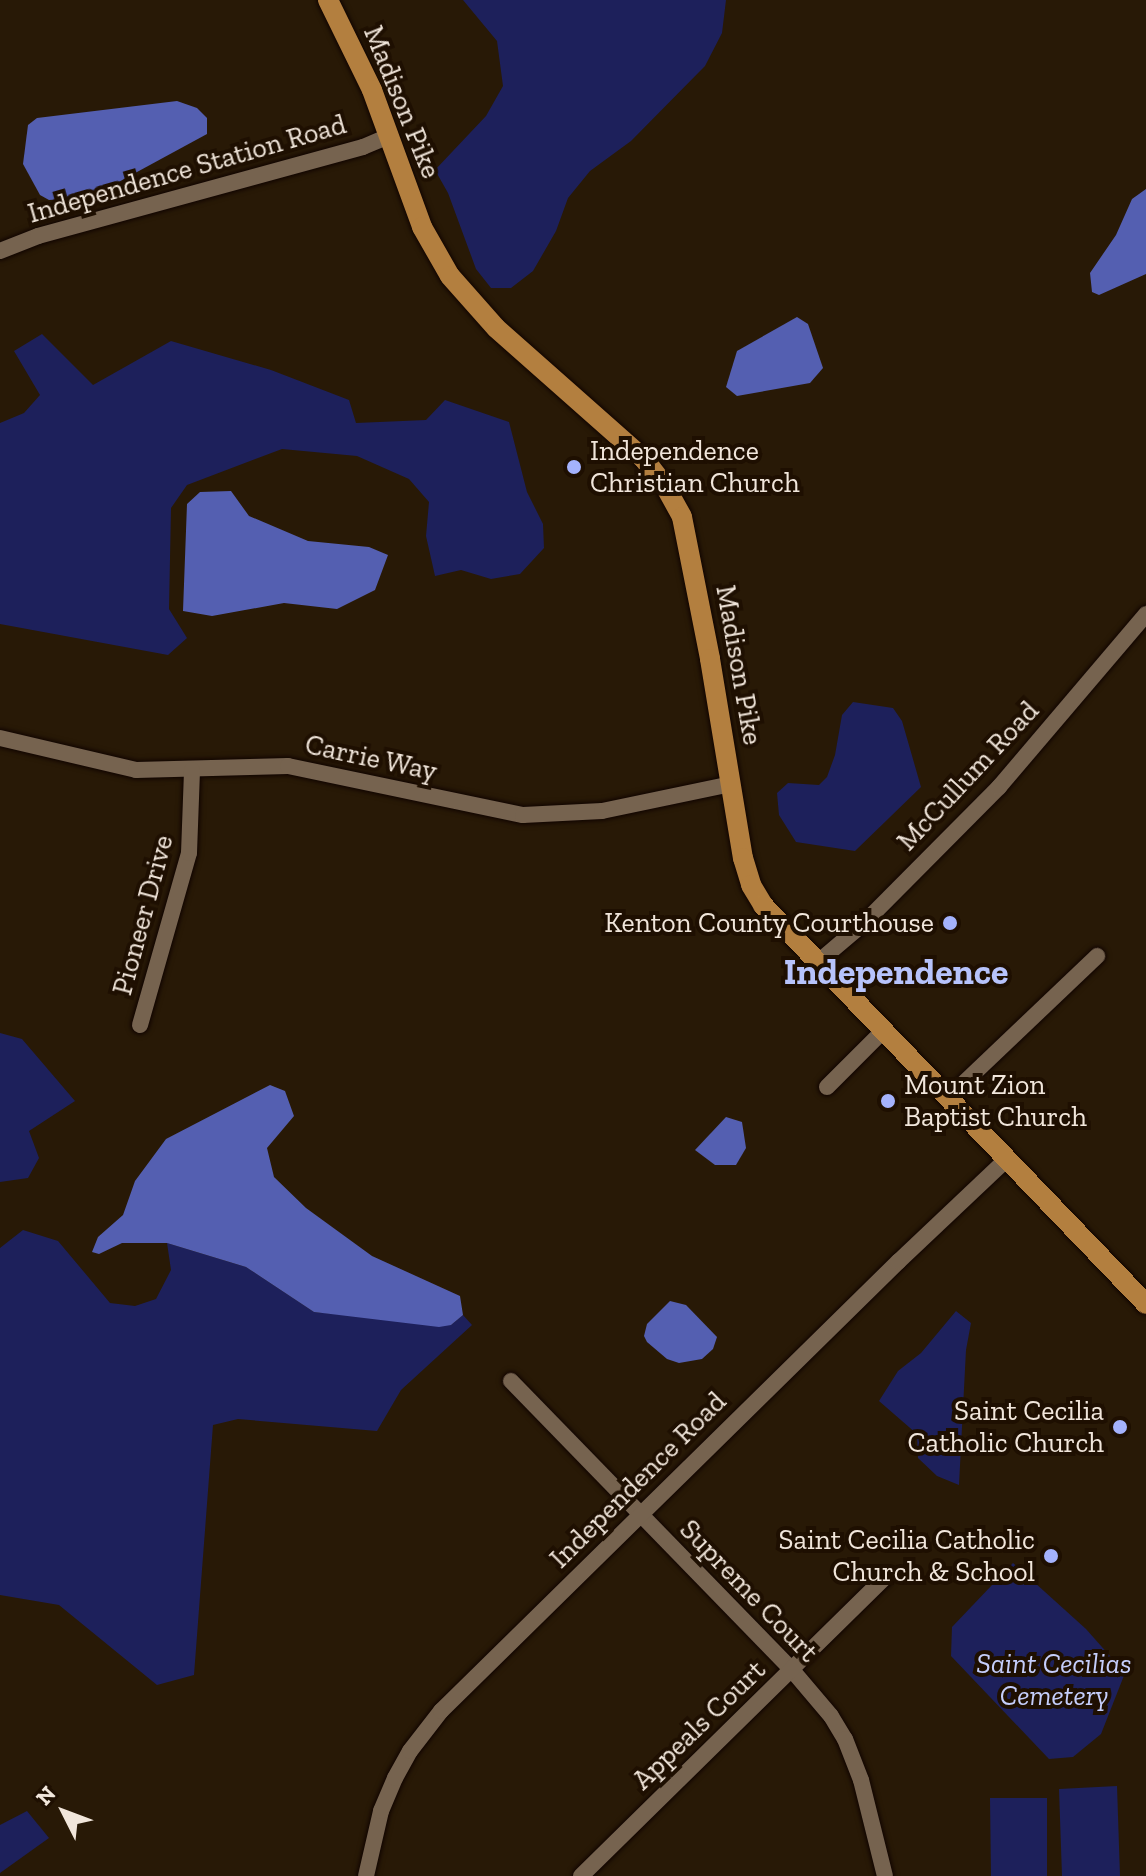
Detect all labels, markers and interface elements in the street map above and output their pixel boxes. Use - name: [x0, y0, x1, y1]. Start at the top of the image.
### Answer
- street label: Madison Pike: [356, 21, 448, 183]
- street label: Independence Station Road: [24, 107, 350, 231]
- place label: Independence Christian Church: [590, 434, 800, 500]
- marker: Independence Christian Church: [565, 458, 583, 476]
- street label: Madison Pike: [708, 583, 770, 747]
- street label: McCullum Road: [890, 694, 1046, 858]
- street label: Carrie Way: [302, 728, 440, 788]
- street label: Pioneer Drive: [105, 831, 181, 999]
- place label: Kenton County Courthouse: [603, 906, 934, 940]
- marker: Kenton County Courthouse: [941, 914, 959, 932]
- district label: Independence: [784, 950, 1008, 994]
- place label: Mount Zion Baptist Church: [904, 1068, 1087, 1134]
- marker: Mount Zion Baptist Church: [879, 1092, 897, 1110]
- street label: Independence Road: [543, 1385, 733, 1575]
- place label: Saint Cecilia Catholic Church: [908, 1394, 1104, 1460]
- marker: Saint Cecilia Catholic Church: [1111, 1418, 1129, 1436]
- street label: Supreme Court: [673, 1513, 825, 1669]
- place label: Saint Cecilia Catholic Church & School: [778, 1523, 1035, 1589]
- marker: Saint Cecilia Catholic Church & School: [1042, 1547, 1060, 1565]
- park label: Saint Cecilias Cemetery: [976, 1647, 1132, 1713]
- street label: Appeals Court: [626, 1653, 772, 1797]
- north arrow: [24, 1772, 104, 1852]
- text: N: [30, 1780, 61, 1811]

